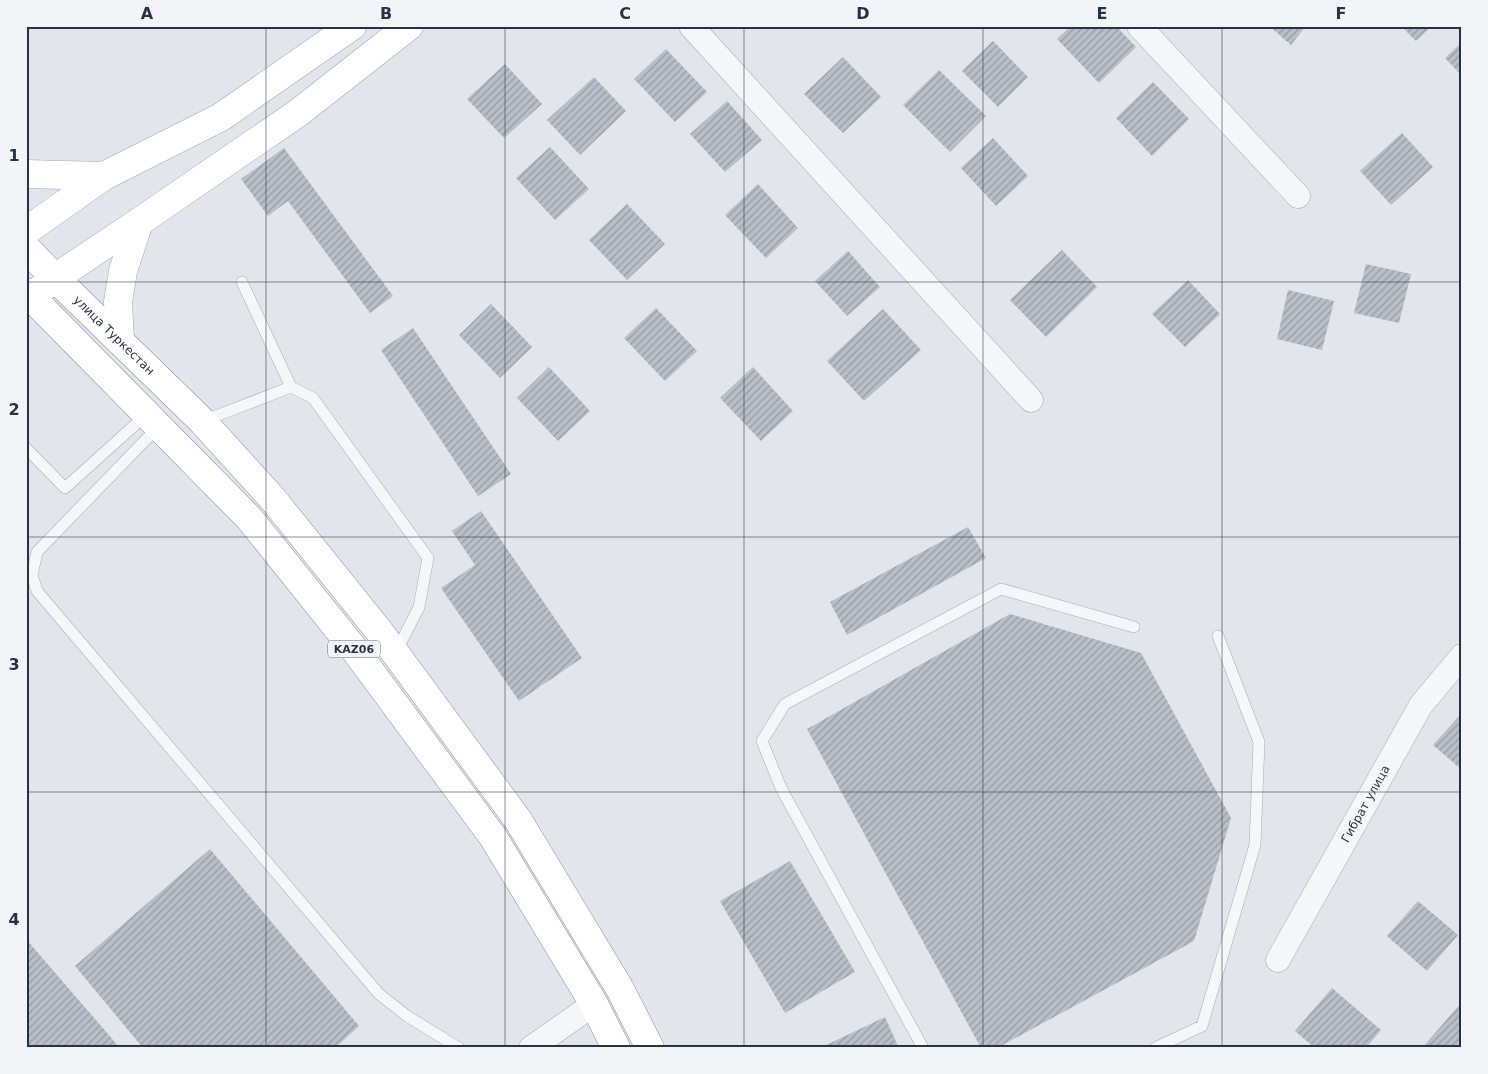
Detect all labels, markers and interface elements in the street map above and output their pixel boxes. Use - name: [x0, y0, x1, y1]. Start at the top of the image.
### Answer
- text: A: [141, 4, 154, 23]
- text: B: [380, 4, 392, 23]
- text: C: [619, 4, 631, 23]
- text: D: [856, 4, 870, 23]
- text: E: [1097, 4, 1107, 23]
- text: F: [1336, 4, 1346, 23]
- text: 1: [8, 146, 20, 165]
- street label: улица Туркестан: [71, 293, 157, 378]
- text: 2: [8, 400, 20, 419]
- road number: KАZ06: [328, 641, 380, 658]
- text: 3: [8, 655, 20, 674]
- street label: Гибрат улица: [1338, 763, 1393, 845]
- text: 4: [8, 910, 20, 929]

